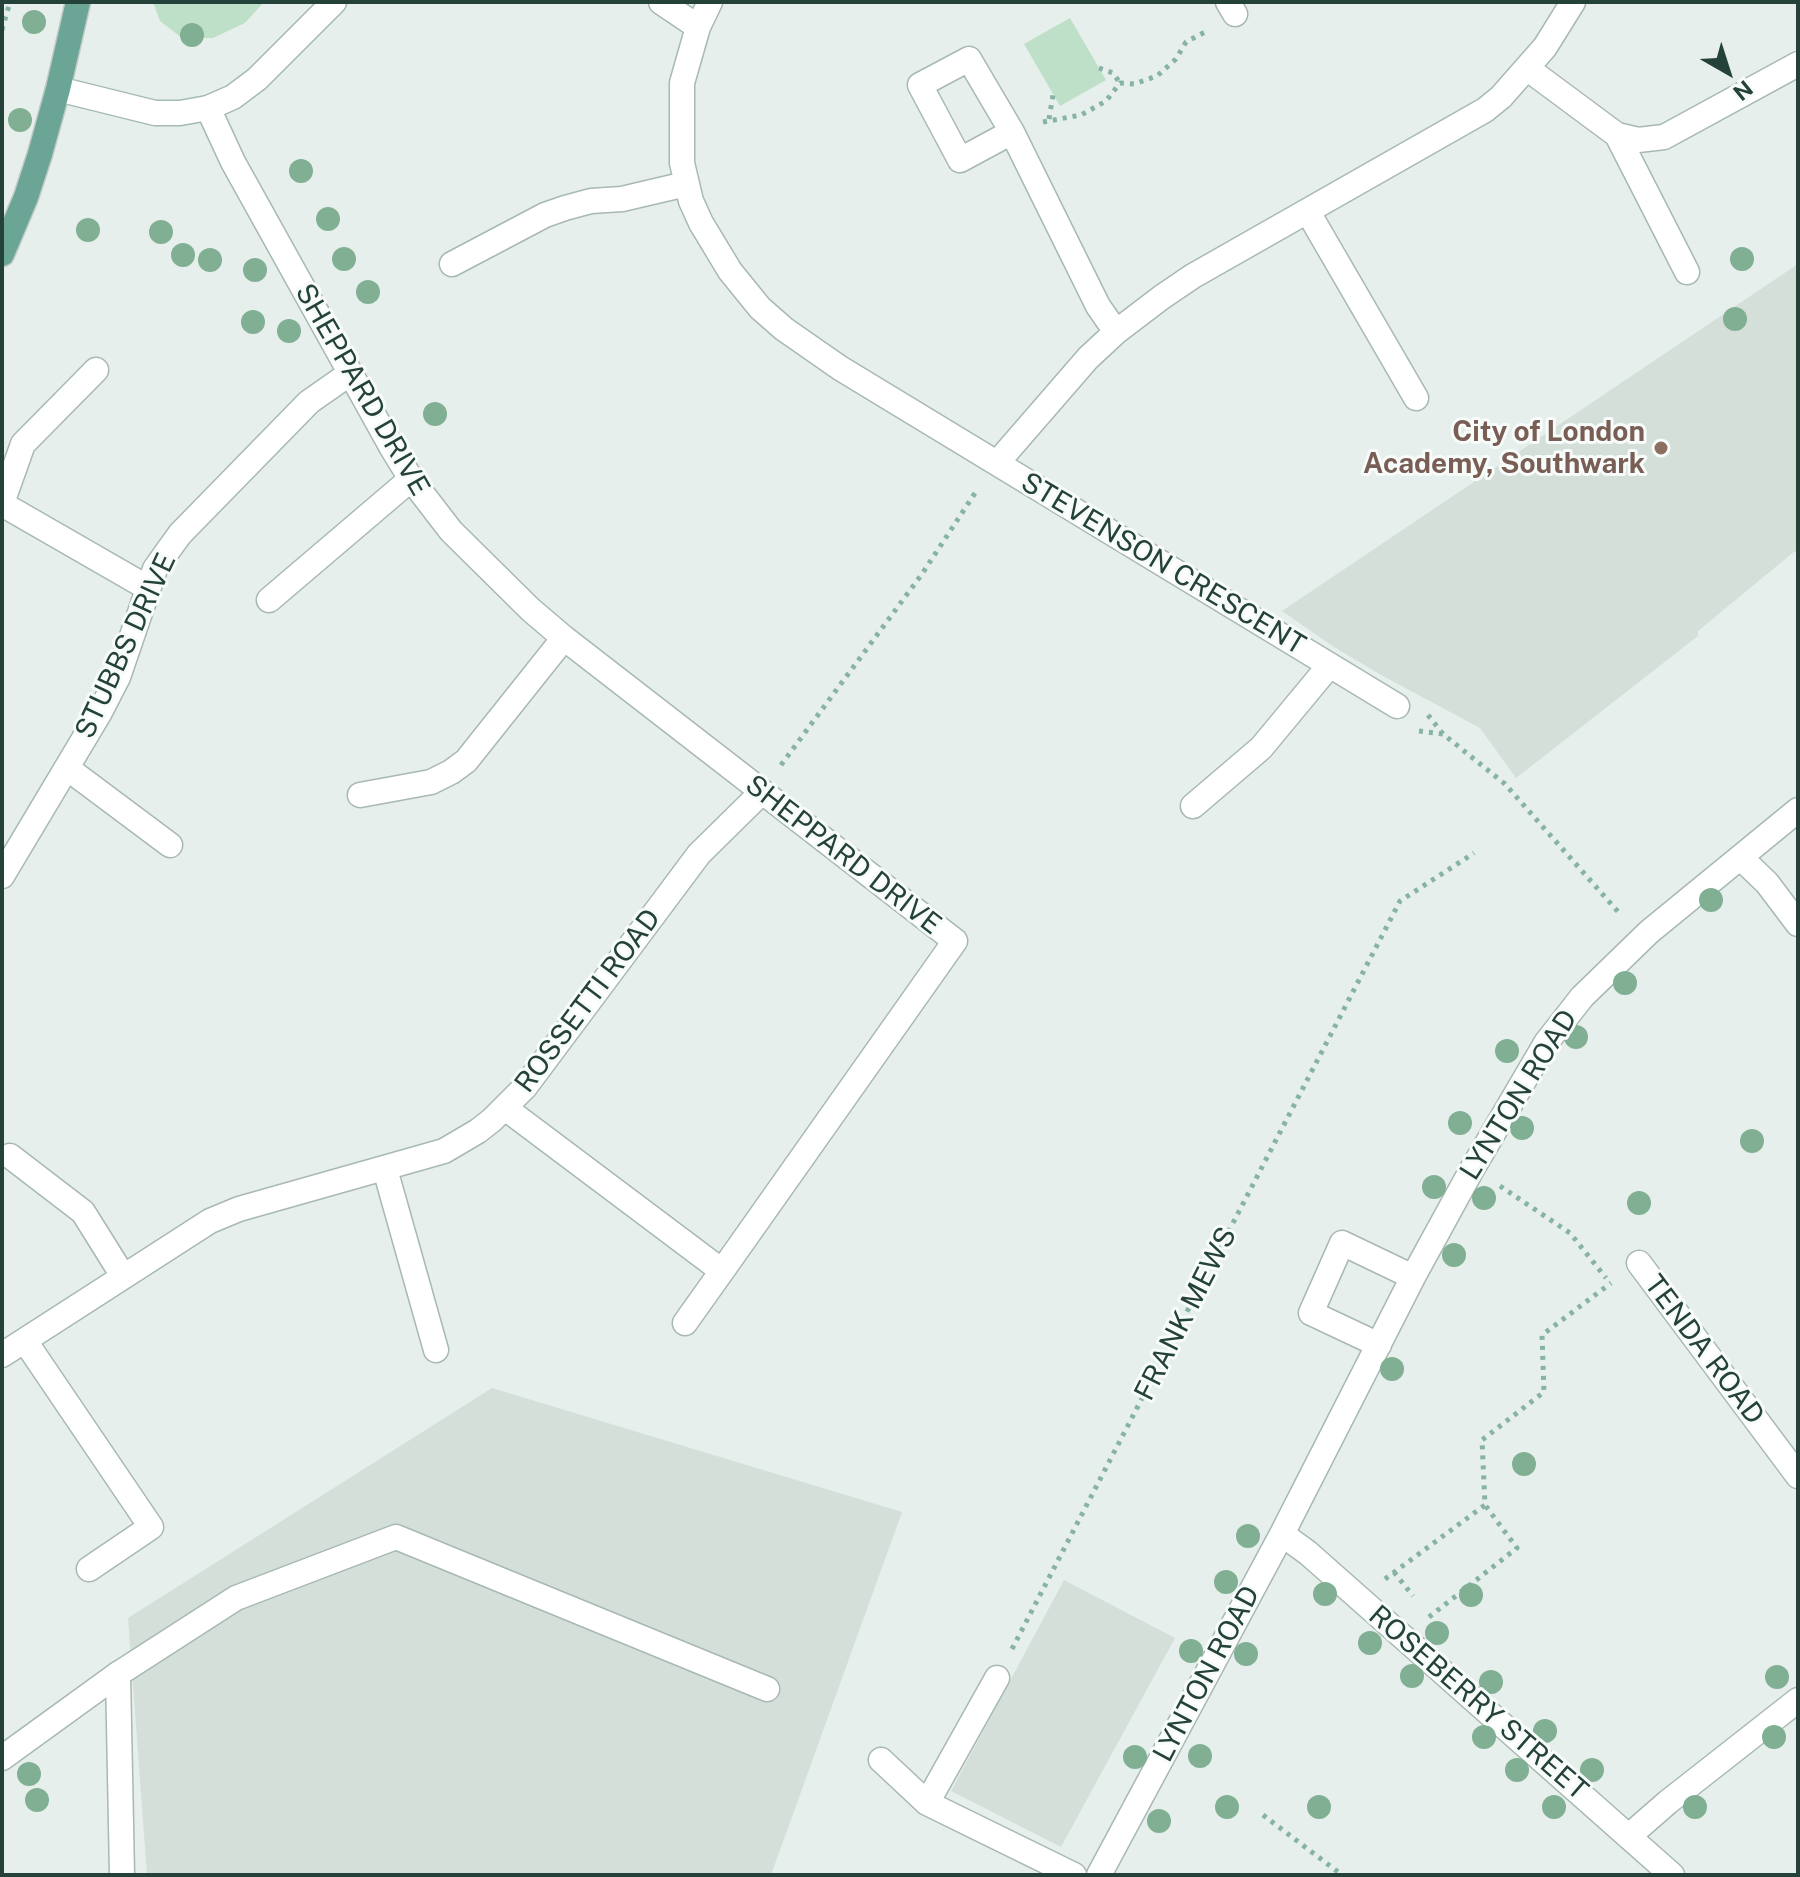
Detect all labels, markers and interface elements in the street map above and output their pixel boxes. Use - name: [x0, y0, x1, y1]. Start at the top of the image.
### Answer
- north arrow: [1688, 32, 1768, 112]
- text: N: [1728, 75, 1758, 106]
- street label: SHEPPARD DRIVE: [288, 278, 436, 502]
- place label: City of London Academy, Southwark: [1363, 415, 1645, 481]
- marker: City of London Academy, Southwark: [1652, 439, 1670, 457]
- street label: STEVENSON CRESCENT: [1015, 466, 1311, 662]
- street label: STUBBS DRIVE: [68, 548, 184, 744]
- street label: SHEPPARD DRIVE: [738, 768, 948, 942]
- street label: ROSSETTI ROAD: [508, 903, 668, 1099]
- street label: LYNTON ROAD: [1453, 1004, 1585, 1186]
- street label: FRANK MEWS: [1128, 1222, 1244, 1406]
- street label: TENDA ROAD: [1637, 1269, 1771, 1431]
- street label: LYNTON ROAD: [1147, 1580, 1267, 1768]
- street label: ROSEBERRY STREET: [1362, 1599, 1594, 1807]

